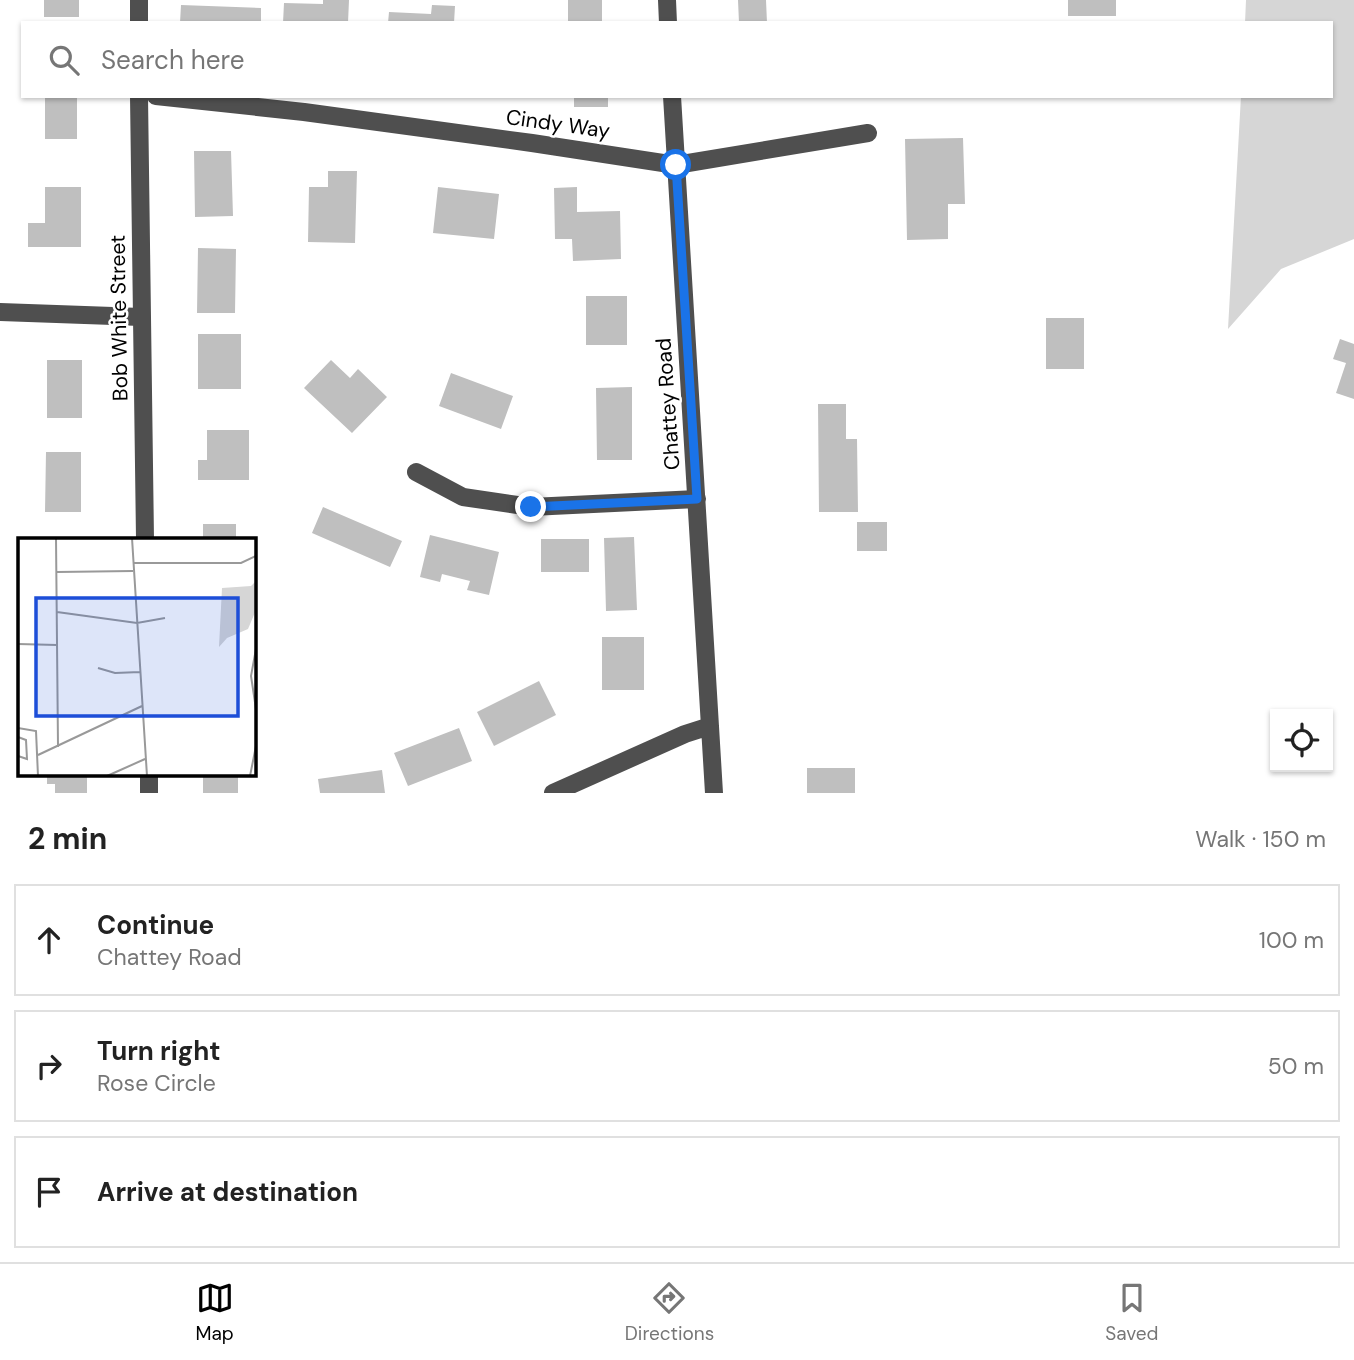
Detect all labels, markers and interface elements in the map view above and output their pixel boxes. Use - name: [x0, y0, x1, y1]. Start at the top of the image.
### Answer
- search box: [21, 21, 1333, 98]
- icon: search: [45, 41, 83, 79]
- text: Search here: [101, 43, 244, 77]
- street label: Cindy Way: [504, 103, 612, 145]
- route start: [660, 149, 691, 180]
- street label: Bob White Street: [104, 235, 134, 401]
- street label: Chattey Road: [649, 337, 687, 471]
- route end: [515, 491, 546, 522]
- inset map: [18, 538, 256, 776]
- map controls: [1270, 709, 1333, 772]
- button: locate: [1270, 709, 1333, 772]
- text: 2 min: [28, 819, 107, 858]
- text: Walk · 150 m: [1195, 824, 1326, 854]
- text: Continue: [97, 908, 214, 942]
- icon: ahead: [30, 921, 68, 959]
- text: 100 m: [1259, 925, 1324, 955]
- text: Chattey Road: [97, 942, 242, 972]
- text: Turn right: [97, 1034, 221, 1068]
- icon: right: [30, 1047, 68, 1085]
- text: 50 m: [1268, 1051, 1324, 1081]
- text: Rose Circle: [97, 1068, 216, 1098]
- icon: arrive: [30, 1173, 68, 1211]
- text: Arrive at destination: [97, 1175, 358, 1209]
- tab: Map: [196, 1279, 234, 1346]
- tab: Directions: [625, 1279, 714, 1346]
- tab: Saved: [1105, 1279, 1158, 1346]

